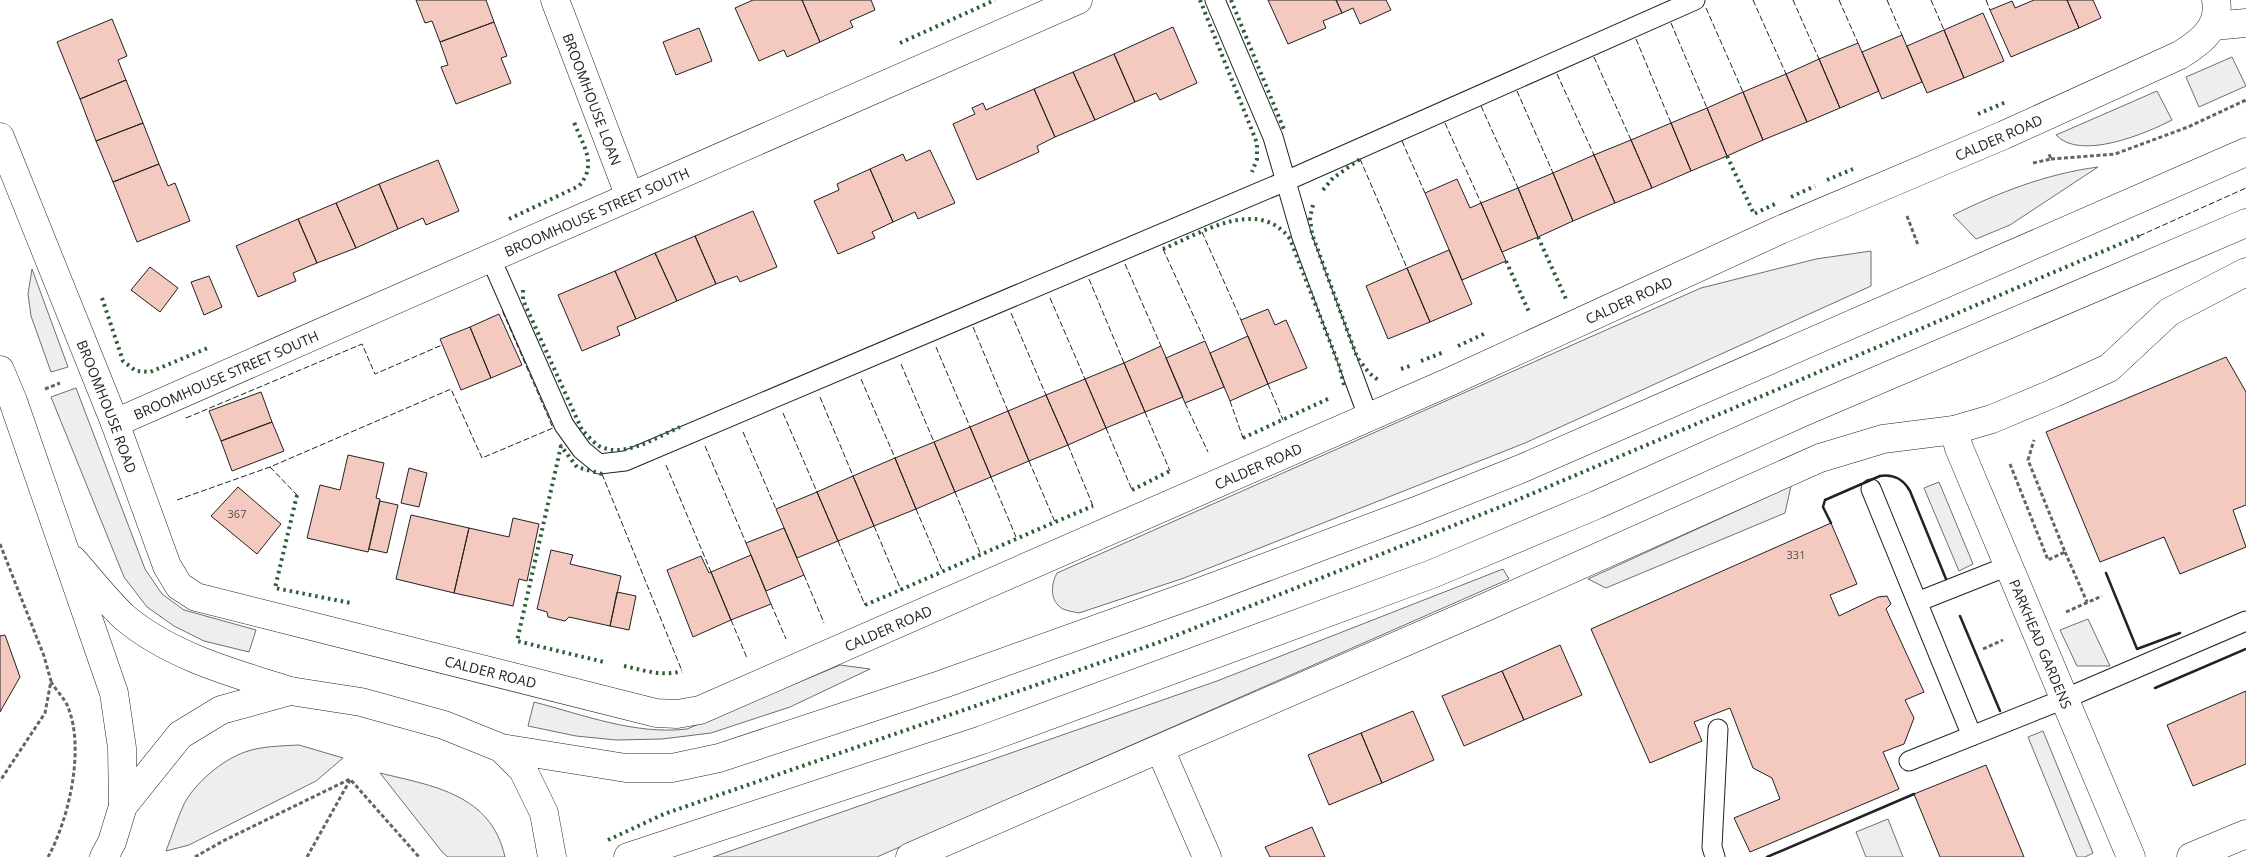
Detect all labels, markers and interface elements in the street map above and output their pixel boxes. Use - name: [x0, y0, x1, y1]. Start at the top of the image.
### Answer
- street label: BROOMHOUSE LOAN: [559, 30, 627, 168]
- street label: CALDER ROAD: [1952, 109, 2045, 164]
- street label: BROOMHOUSE STREET SOUTH: [501, 162, 692, 260]
- street label: CALDER ROAD: [1582, 271, 1675, 328]
- street label: BROOMHOUSE STREET SOUTH: [130, 325, 321, 423]
- street label: BROOMHOUSE ROAD: [73, 337, 142, 475]
- street label: CALDER ROAD: [1211, 438, 1305, 493]
- house number: 367: [228, 506, 246, 521]
- house number: 331: [1787, 547, 1805, 562]
- street label: PARKHEAD GARDENS: [2006, 576, 2077, 712]
- street label: CALDER ROAD: [841, 600, 935, 655]
- street label: CALDER ROAD: [443, 651, 539, 692]

